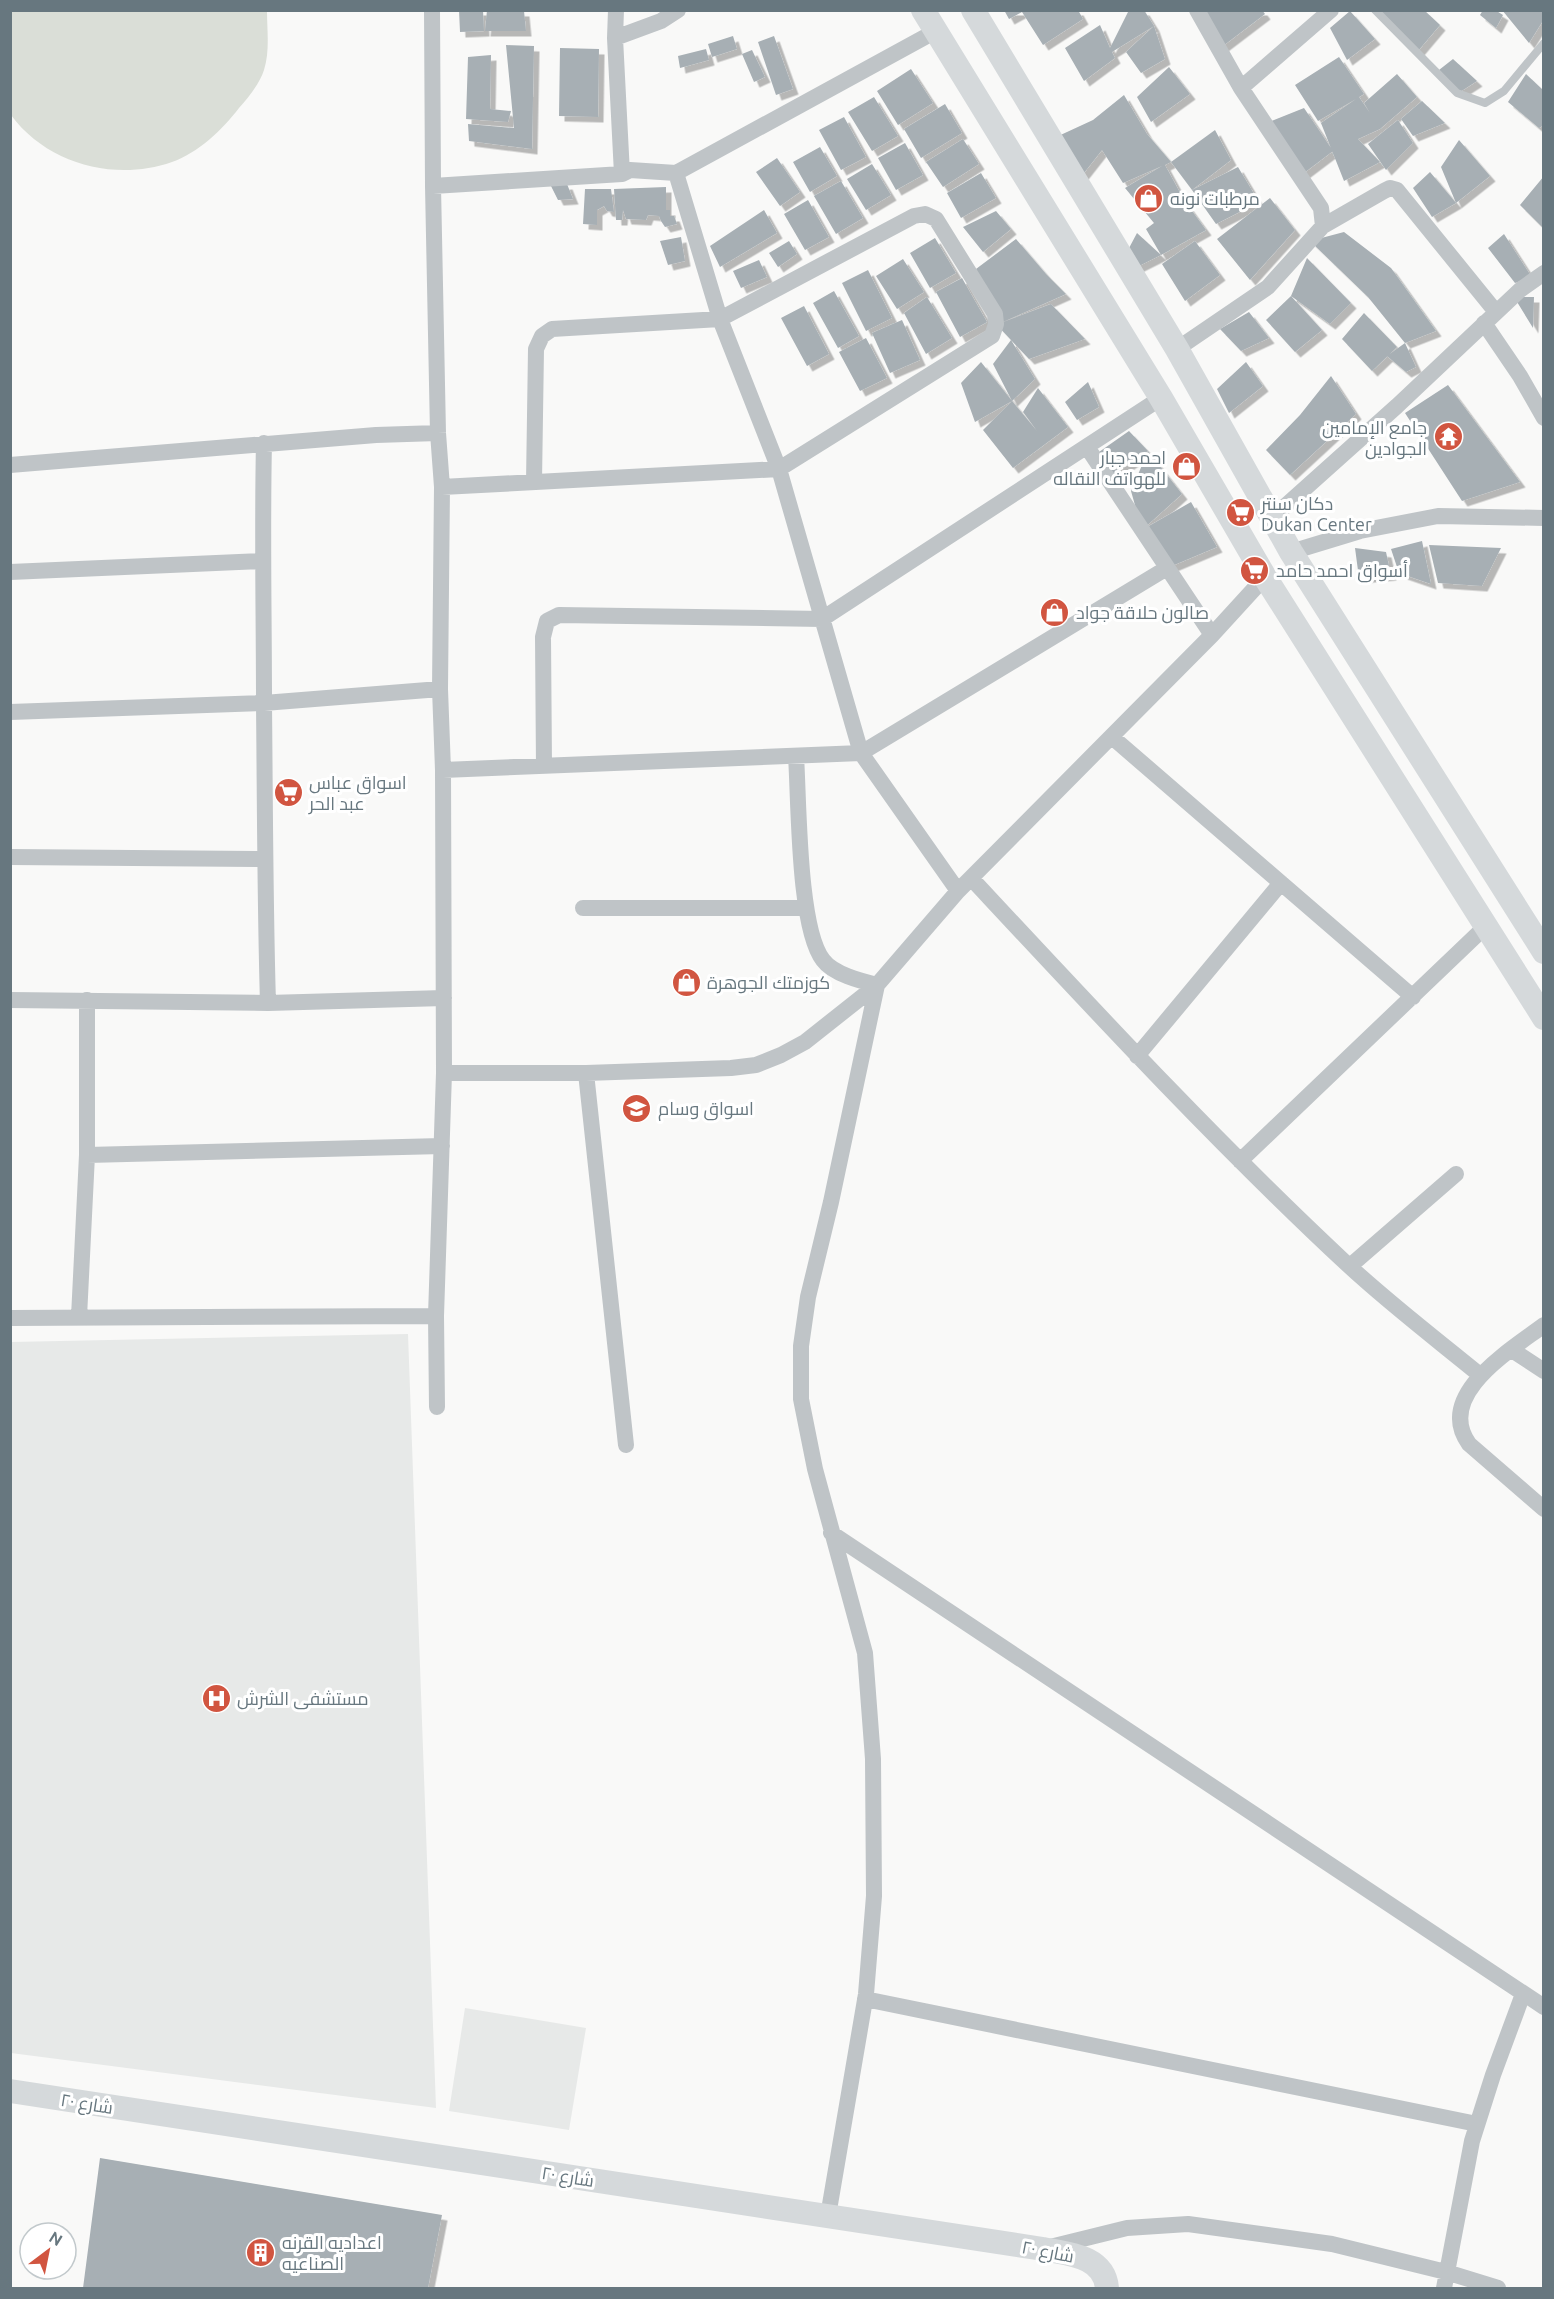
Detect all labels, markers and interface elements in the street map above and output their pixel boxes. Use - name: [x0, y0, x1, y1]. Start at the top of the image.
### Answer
- shop icon: مرطبات نونه: [1133, 182, 1165, 214]
- place label: مرطبات نونه: [1170, 188, 1260, 210]
- place label: جامع الإمامين الجوادين: [1322, 417, 1427, 460]
- temple icon: جامع الإمامين الجوادين: [1432, 421, 1464, 453]
- place label: احمد جبار للهواتف النقاله: [1053, 447, 1166, 490]
- shop icon: احمد جبار للهواتف النقاله: [1171, 451, 1203, 483]
- place label: دكان سنتر Dukan Center: [1260, 493, 1372, 534]
- supermarket icon: دكان سنتر Dukan Center: [1224, 497, 1256, 529]
- supermarket icon: أسواق احمد حامد: [1239, 554, 1271, 586]
- place label: أسواق احمد حامد: [1276, 560, 1408, 583]
- shop icon: صالون حلاقة جواد: [1039, 596, 1071, 628]
- place label: صالون حلاقة جواد: [1076, 602, 1209, 624]
- place label: اسواق عباس عبد الحر: [308, 772, 407, 815]
- supermarket icon: اسواق عباس عبد الحر: [272, 776, 304, 808]
- shop icon: كوزمتك الجوهرة: [670, 966, 702, 998]
- place label: كوزمتك الجوهرة: [707, 972, 830, 994]
- school or university icon: اسواق وسام: [621, 1092, 653, 1124]
- place label: اسواق وسام: [658, 1098, 754, 1121]
- hospital icon: مستشفى الشرش: [200, 1682, 232, 1714]
- place label: مستشفى الشرش: [237, 1688, 369, 1710]
- street label: شارع ٢٠: [59, 2089, 115, 2120]
- street label: شارع ٢٠: [540, 2162, 596, 2193]
- north arrow: [18, 2221, 78, 2281]
- text: N: [46, 2227, 66, 2249]
- place label: اعداديه القرنه الصناعيه: [282, 2232, 382, 2273]
- building icon: اعداديه القرنه الصناعيه: [245, 2236, 277, 2268]
- street label: شارع ٢٠: [1020, 2236, 1076, 2269]

